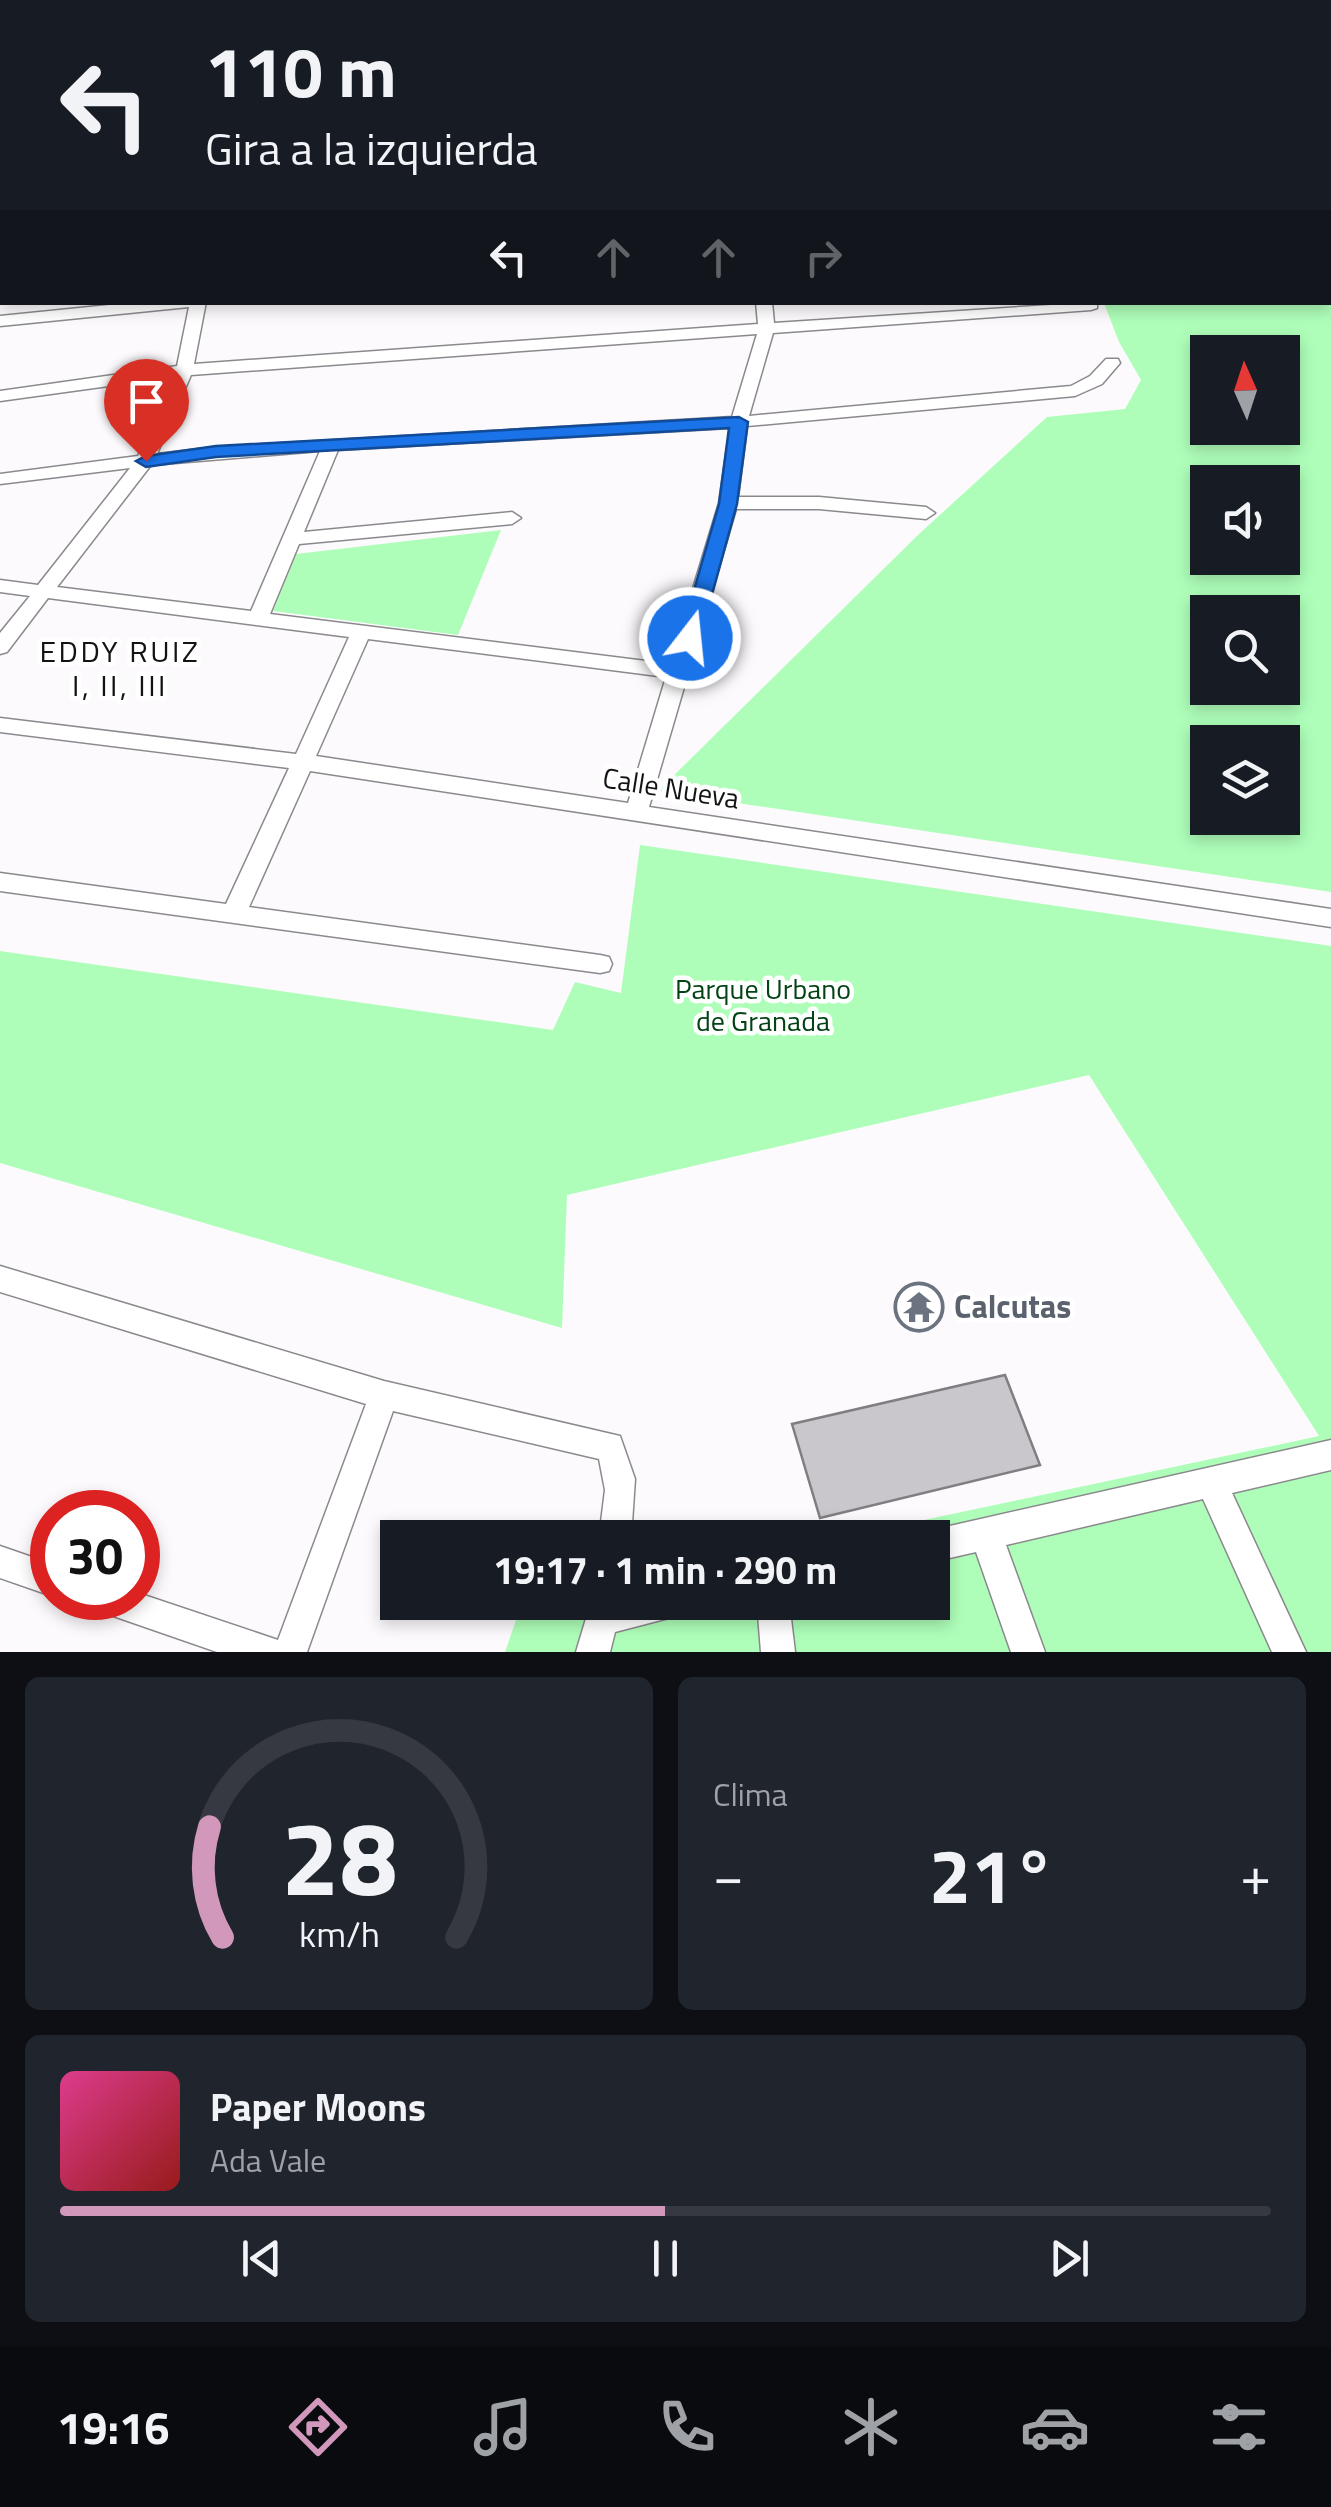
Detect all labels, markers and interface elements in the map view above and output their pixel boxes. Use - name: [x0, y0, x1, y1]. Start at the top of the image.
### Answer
- text: 110 m: [205, 18, 397, 124]
- icon: left: [40, 40, 170, 170]
- text: Gira a la izquierda: [205, 114, 538, 182]
- icon: left: [481, 230, 536, 285]
- icon: ahead: [586, 230, 641, 285]
- icon: ahead: [691, 230, 746, 285]
- icon: right: [796, 230, 851, 285]
- north arrow: [1190, 335, 1300, 445]
- map controls: [1190, 335, 1300, 835]
- pin: [104, 359, 189, 462]
- icon: arrive: [119, 374, 174, 429]
- button: sound: [1190, 465, 1300, 575]
- position arrow: [638, 586, 742, 690]
- button: search: [1190, 595, 1300, 705]
- district label: EDDY RUIZ I, II, III: [40, 628, 200, 708]
- button: layers: [1190, 725, 1300, 835]
- street label: Calle Nueva: [600, 756, 742, 819]
- park label: Parque Urbano de Granada: [675, 967, 851, 1042]
- temple icon: Calcutas: [893, 1281, 945, 1333]
- place label: Calcutas: [954, 1282, 1071, 1330]
- speed limit sign: 30: [30, 1490, 160, 1620]
- text: 19:17 · 1 min · 290 m: [493, 1541, 837, 1599]
- text: Clima: [713, 1770, 788, 1818]
- text: 28: [281, 1777, 397, 1935]
- text: 21°: [929, 1818, 1055, 1932]
- text: −: [713, 1833, 744, 1916]
- text: +: [1240, 1833, 1271, 1916]
- text: km/h: [299, 1906, 379, 1961]
- text: Paper Moons: [210, 2078, 426, 2136]
- text: Ada Vale: [210, 2136, 326, 2184]
- icon: previous: [234, 2231, 289, 2286]
- icon: pause: [638, 2231, 693, 2286]
- icon: next: [1042, 2231, 1097, 2286]
- icon: directions: [283, 2392, 353, 2462]
- icon: music: [468, 2392, 538, 2462]
- icon: phone: [652, 2392, 722, 2462]
- icon: climate: [836, 2392, 906, 2462]
- icon: car: [1020, 2392, 1090, 2462]
- icon: filters: [1204, 2392, 1274, 2462]
- text: 19:16: [57, 2393, 169, 2461]

